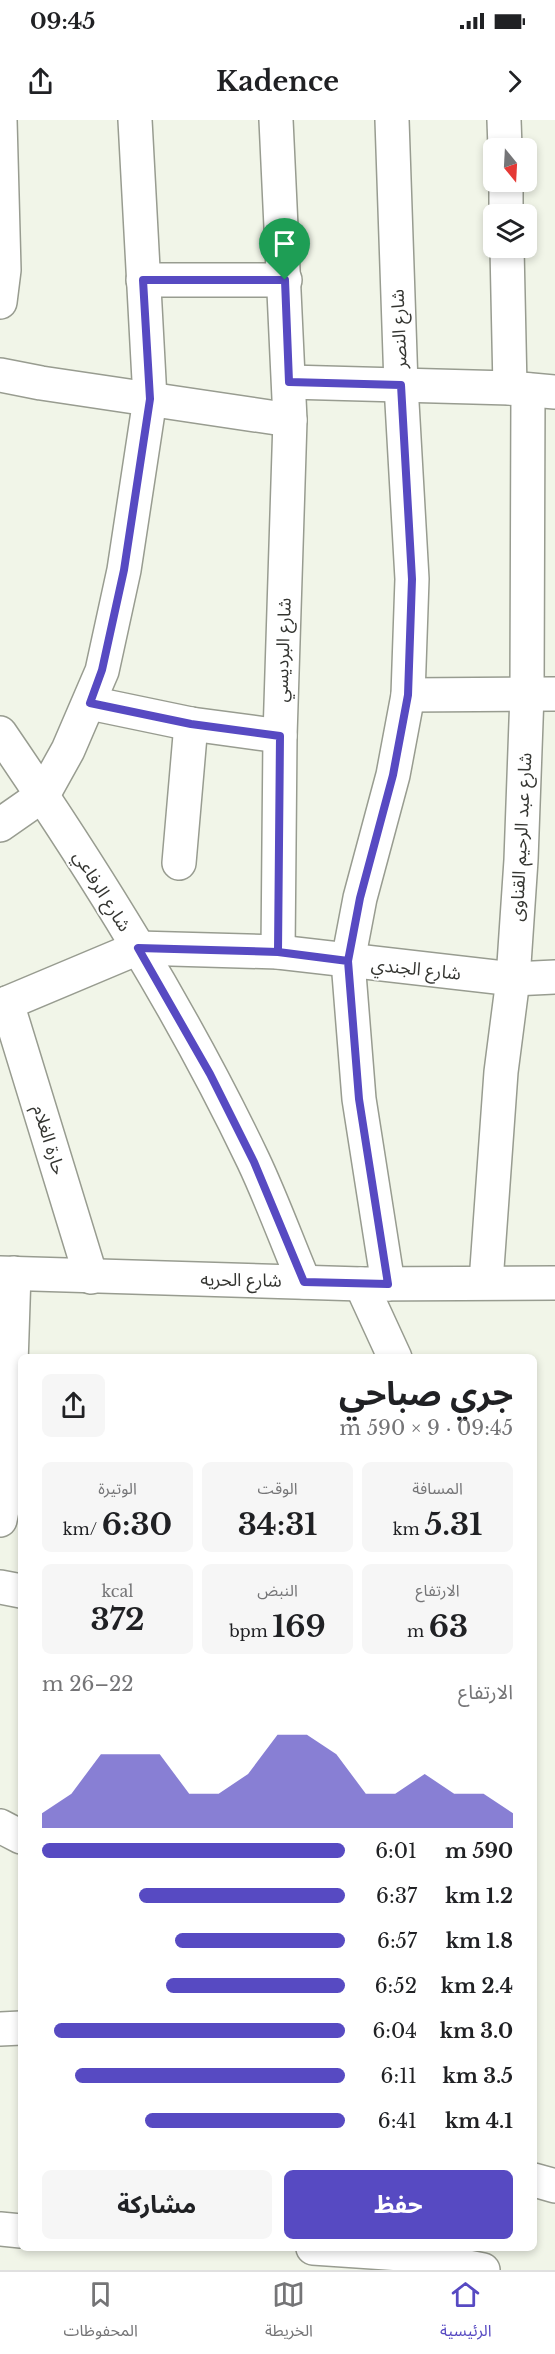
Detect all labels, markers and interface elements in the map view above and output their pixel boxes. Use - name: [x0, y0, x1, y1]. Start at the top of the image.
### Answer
- text: 09:45: [30, 8, 95, 35]
- icon: share: [24, 65, 57, 98]
- text: Kadence: [216, 65, 339, 98]
- icon: forward: [498, 65, 531, 98]
- north arrow: [483, 138, 537, 192]
- map controls: [483, 138, 537, 258]
- button: layers: [483, 204, 537, 258]
- pin: [259, 218, 310, 280]
- icon: arrive: [268, 227, 301, 260]
- street label: شارع النصر: [387, 289, 414, 370]
- street label: شارع البرديسي: [270, 597, 299, 703]
- street label: شارع عبد الرحيم القناوى: [506, 752, 539, 922]
- street label: شارع الرفاعي: [66, 846, 136, 937]
- street label: شارع الجندي: [370, 953, 462, 988]
- street label: حارة الغلام: [25, 1102, 70, 1179]
- street label: شارع الحريه: [200, 1268, 282, 1295]
- text: جري صباحي: [339, 1373, 513, 1414]
- button: share: [42, 1374, 105, 1437]
- text: 09:45 · 9 × 590 m: [339, 1416, 513, 1440]
- text: الوتيرة: [98, 1478, 137, 1498]
- text: الوقت: [257, 1478, 298, 1498]
- text: المسافة: [412, 1478, 463, 1498]
- text: 6:30: [102, 1506, 172, 1543]
- text: 34:31: [238, 1506, 317, 1543]
- text: 5.31: [424, 1506, 482, 1543]
- text: /km: [63, 1519, 102, 1539]
- text: km: [393, 1519, 424, 1539]
- text: النبض: [257, 1580, 298, 1600]
- text: الارتفاع: [416, 1580, 459, 1600]
- text: kcal: [102, 1581, 133, 1601]
- text: 372: [90, 1601, 145, 1638]
- text: 169: [272, 1608, 326, 1645]
- text: 63: [429, 1608, 468, 1645]
- text: bpm: [229, 1621, 272, 1641]
- text: m: [407, 1621, 429, 1641]
- text: 22–26 m: [42, 1672, 134, 1696]
- text: الارتفاع: [458, 1680, 513, 1704]
- text: 6:01: [375, 1839, 417, 1863]
- text: 590 m: [445, 1839, 513, 1863]
- text: 6:37: [376, 1884, 417, 1908]
- text: 1.2 km: [445, 1884, 513, 1908]
- text: 6:57: [377, 1929, 417, 1953]
- text: 1.8 km: [446, 1929, 513, 1953]
- text: 6:52: [375, 1974, 417, 1998]
- text: 2.4 km: [441, 1974, 513, 1998]
- text: 6:04: [372, 2019, 417, 2043]
- text: 3.0 km: [440, 2019, 513, 2043]
- text: 6:11: [381, 2064, 417, 2088]
- text: 3.5 km: [442, 2064, 513, 2088]
- text: 6:41: [378, 2109, 417, 2133]
- text: 4.1 km: [445, 2109, 513, 2133]
- button: مشاركة: [42, 2170, 272, 2239]
- button: حفظ: [284, 2170, 513, 2239]
- tab: المحفوظات: [64, 2278, 138, 2348]
- tab: الخريطة: [265, 2278, 313, 2348]
- tab: الرئيسية: [440, 2278, 491, 2348]

